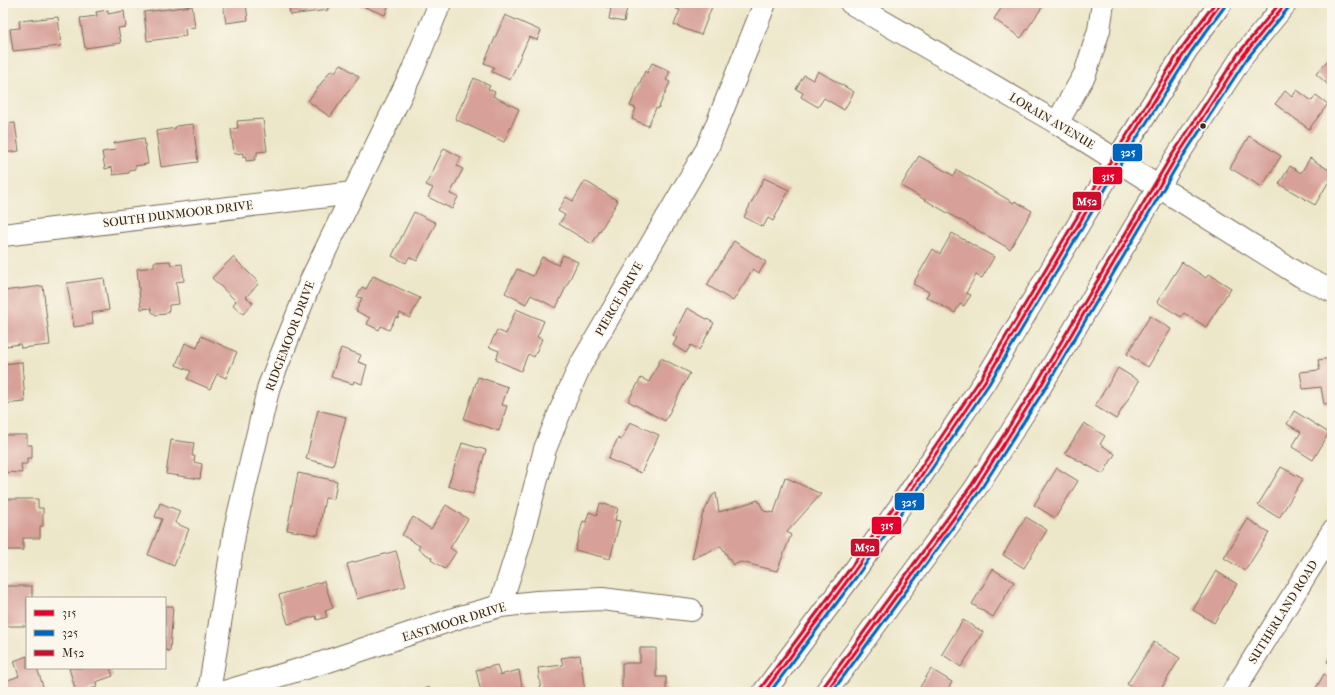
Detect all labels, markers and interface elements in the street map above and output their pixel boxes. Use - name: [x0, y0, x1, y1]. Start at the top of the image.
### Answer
- street label: LORAIN AVENUE: [1007, 90, 1097, 152]
- unlabelled marker: [1198, 121, 1208, 131]
- line badge: 325: [1112, 143, 1143, 162]
- text: 325: [1121, 146, 1136, 159]
- line badge: 315: [1092, 166, 1123, 185]
- text: 315: [1101, 170, 1115, 183]
- line badge: M52: [1072, 191, 1102, 211]
- text: M52: [1076, 195, 1098, 208]
- street label: SOUTH DUNMOOR DRIVE: [102, 198, 254, 230]
- street label: PIERCE DRIVE: [592, 260, 646, 338]
- street label: RIDGEMOOR DRIVE: [263, 279, 317, 393]
- line badge: 325: [894, 492, 925, 511]
- text: 325: [902, 496, 917, 509]
- line badge: 315: [871, 516, 902, 535]
- text: 315: [880, 519, 894, 532]
- line badge: M52: [850, 538, 880, 557]
- text: M52: [854, 541, 876, 554]
- street label: SUTHERLAND ROAD: [1245, 558, 1321, 666]
- legend: [26, 597, 166, 669]
- street label: EASTMOOR DRIVE: [400, 600, 508, 644]
- text: 315: [62, 606, 76, 620]
- text: 325: [62, 626, 78, 640]
- text: M52: [62, 646, 84, 660]

